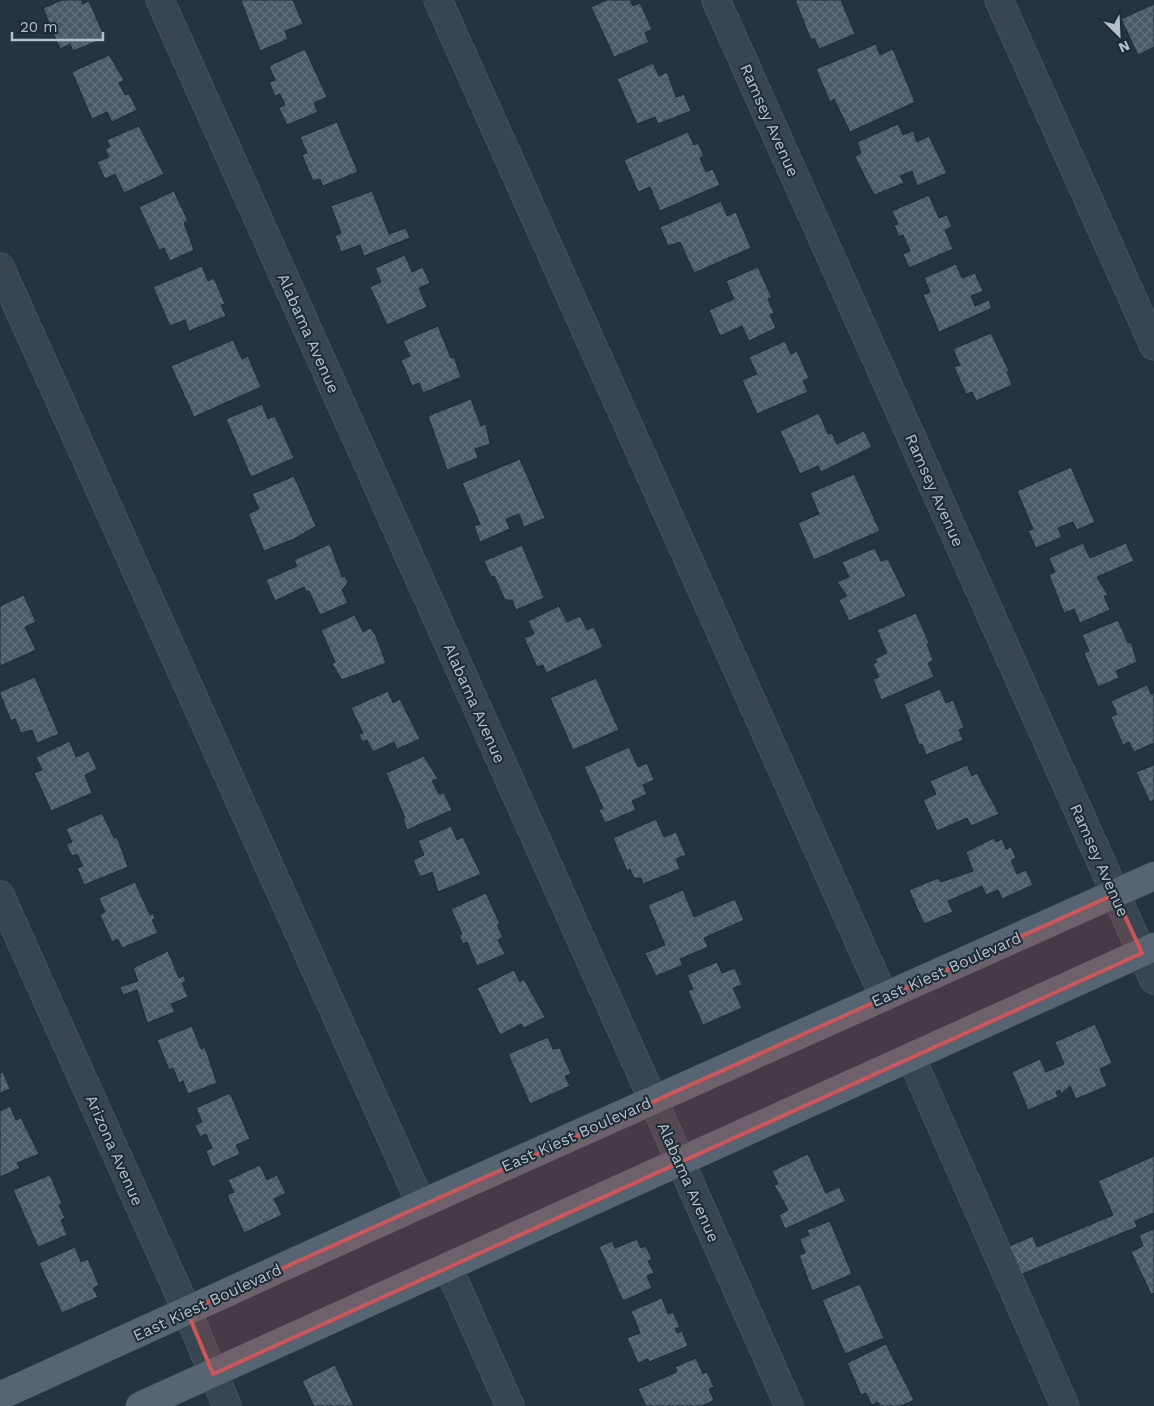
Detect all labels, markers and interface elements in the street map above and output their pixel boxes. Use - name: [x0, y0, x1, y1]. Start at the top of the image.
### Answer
- scale bar: [12, 10, 104, 42]
- north arrow: [1094, 10, 1144, 60]
- text: 20 m: [20, 18, 58, 36]
- text: N: [1116, 37, 1132, 56]
- street label: Ramsey Avenue: [736, 61, 803, 180]
- street label: Alabama Avenue: [274, 270, 343, 396]
- street label: Ramsey Avenue: [901, 431, 968, 550]
- street label: Alabama Avenue: [440, 640, 509, 766]
- street label: Ramsey Avenue: [1066, 801, 1133, 920]
- street label: East Kiest Boulevard: [868, 928, 1024, 1011]
- street label: Arizona Avenue: [82, 1092, 147, 1209]
- street label: East Kiest Boulevard: [498, 1093, 654, 1176]
- street label: Alabama Avenue: [654, 1119, 723, 1245]
- street label: East Kiest Boulevard: [130, 1260, 285, 1345]

